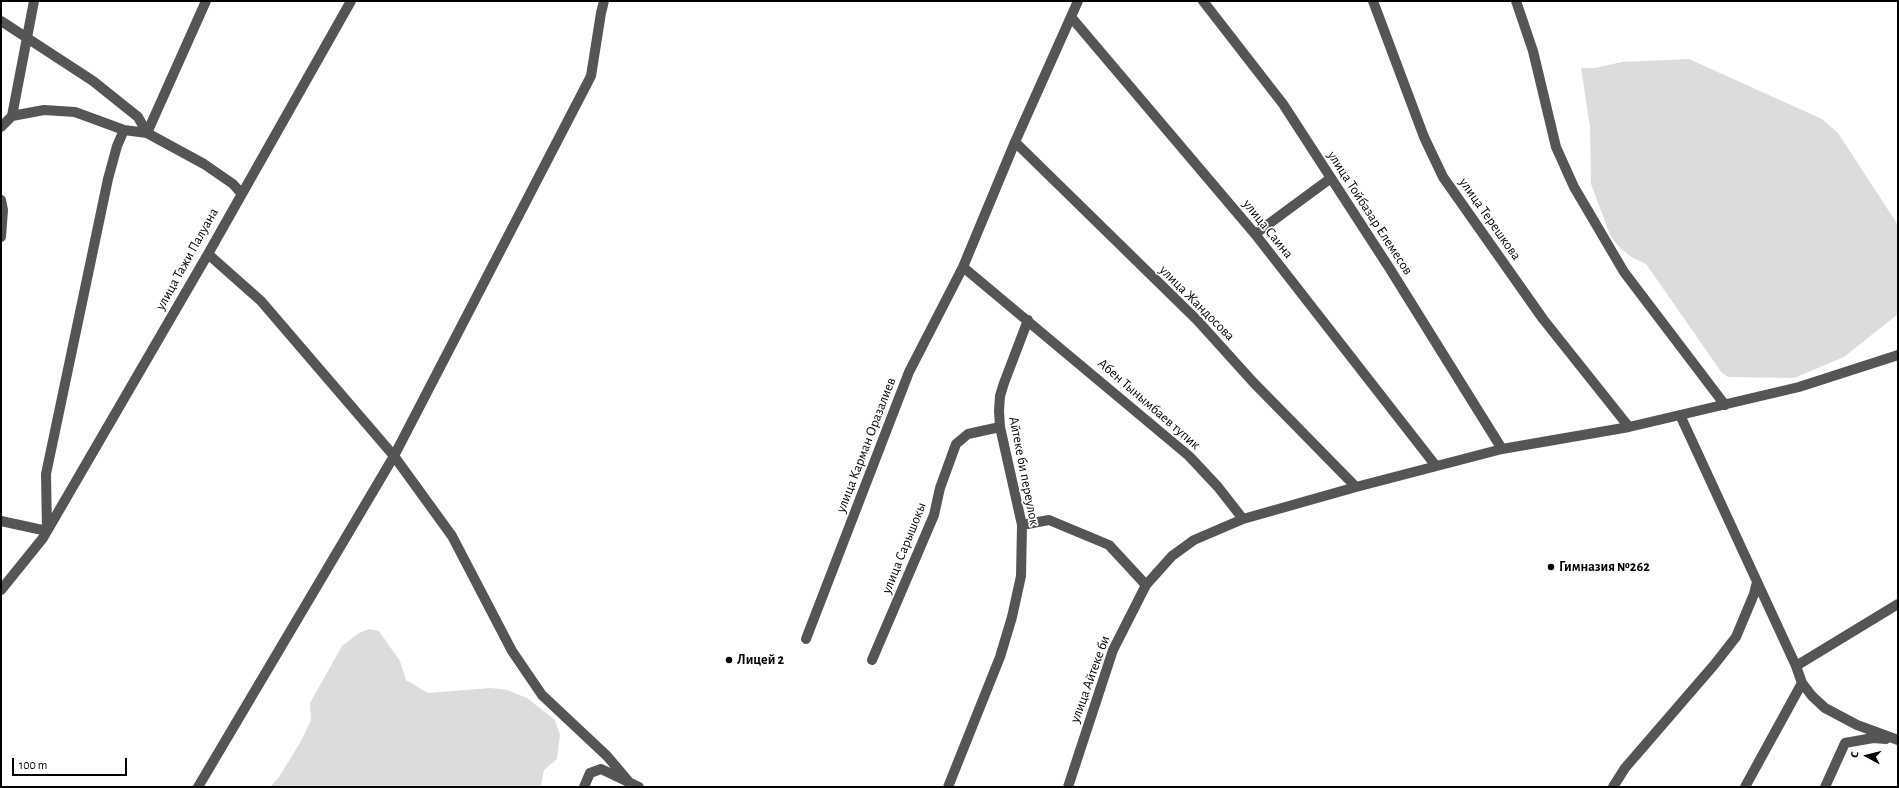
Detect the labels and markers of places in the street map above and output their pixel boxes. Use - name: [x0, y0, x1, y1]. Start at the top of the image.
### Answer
- place label: Гимназия №262: [1559, 559, 1650, 575]
- marker: Гимназия №262: [1546, 562, 1556, 572]
- place label: Лицей 2: [737, 652, 784, 668]
- marker: Лицей 2: [724, 655, 734, 665]

